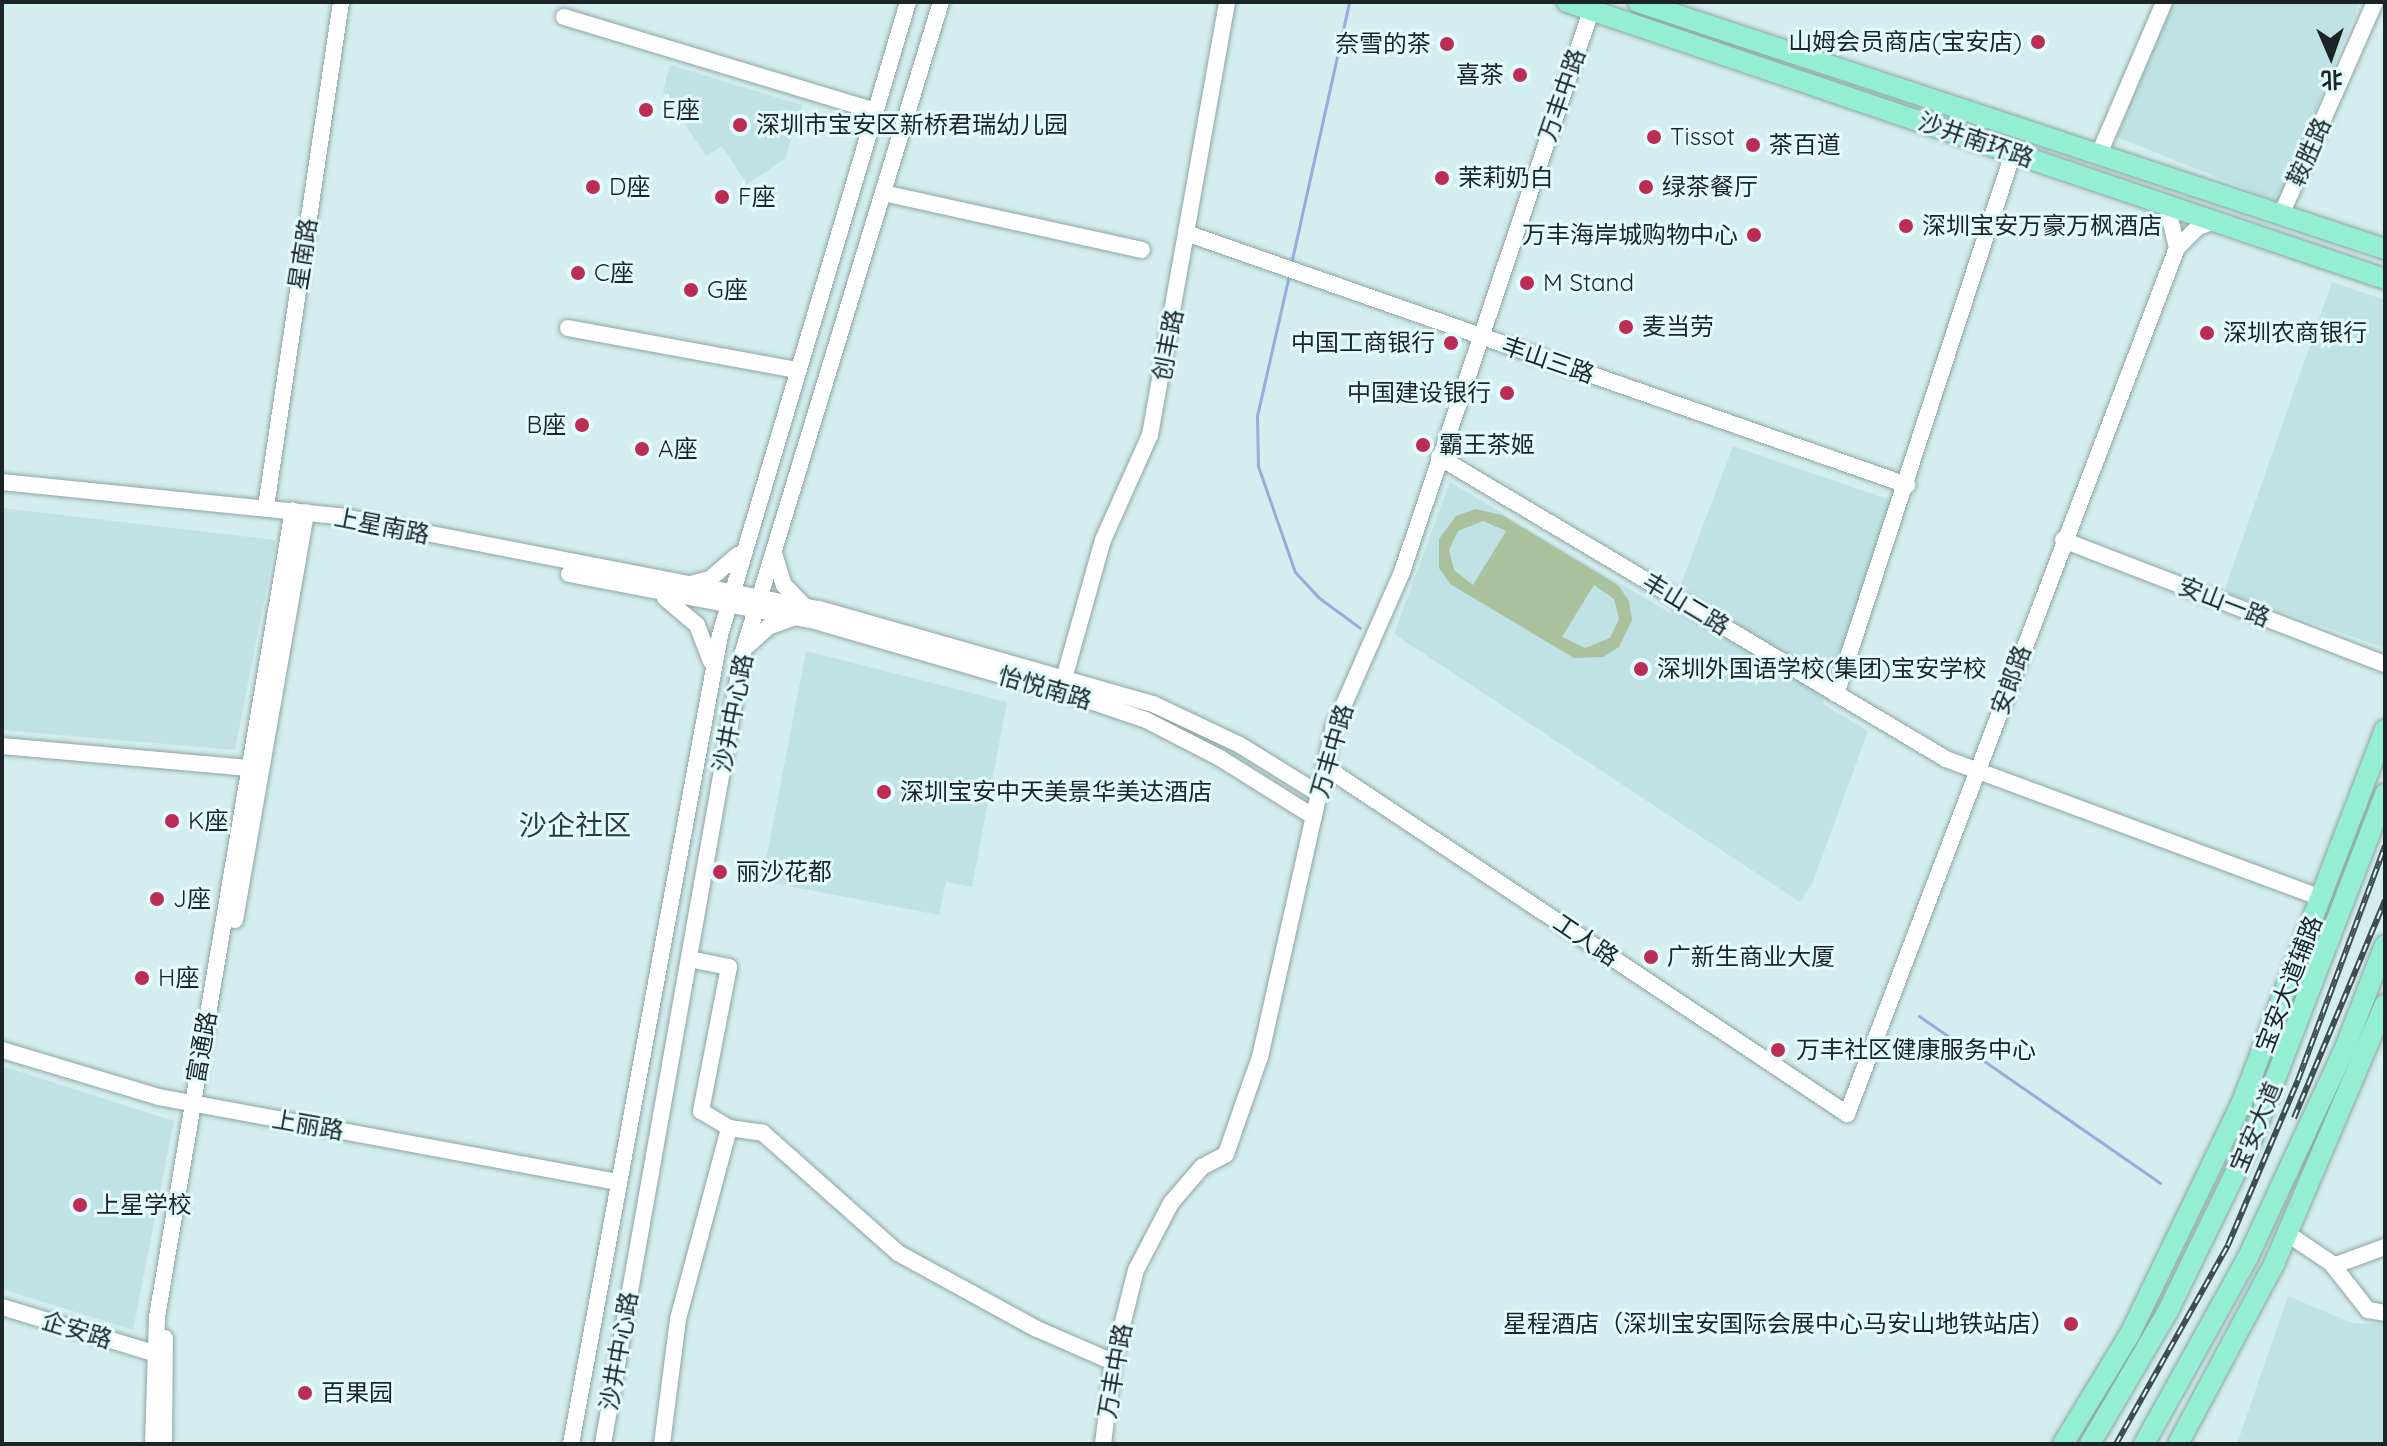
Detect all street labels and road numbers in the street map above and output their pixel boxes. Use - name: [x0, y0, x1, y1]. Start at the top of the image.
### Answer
- street label: 万丰中路: [1533, 45, 1591, 145]
- street label: 沙井南环路: [1915, 107, 2037, 173]
- street label: 鞍胜路: [2281, 113, 2337, 191]
- street label: 星南路: [283, 216, 323, 292]
- street label: 创丰路: [1147, 307, 1189, 383]
- street label: 丰山三路: [1498, 331, 1598, 389]
- street label: 上星南路: [332, 503, 432, 549]
- street label: 丰山二路: [1637, 567, 1735, 641]
- street label: 安山一路: [2174, 571, 2274, 633]
- street label: 安郎路: [1985, 641, 2037, 719]
- street label: 沙井中心路: [707, 651, 759, 775]
- street label: 怡悦南路: [995, 661, 1095, 715]
- street label: 万丰中路: [1305, 701, 1359, 801]
- street label: 工人路: [1548, 908, 1624, 972]
- street label: 宝安大道辅路: [2250, 912, 2328, 1056]
- street label: 富通路: [182, 1009, 222, 1085]
- street label: 宝安大道: [2224, 1077, 2288, 1177]
- street label: 上丽路: [270, 1105, 346, 1145]
- street label: 沙井中心路: [594, 1289, 644, 1413]
- street label: 企安路: [38, 1306, 116, 1354]
- street label: 万丰中路: [1092, 1321, 1138, 1421]

